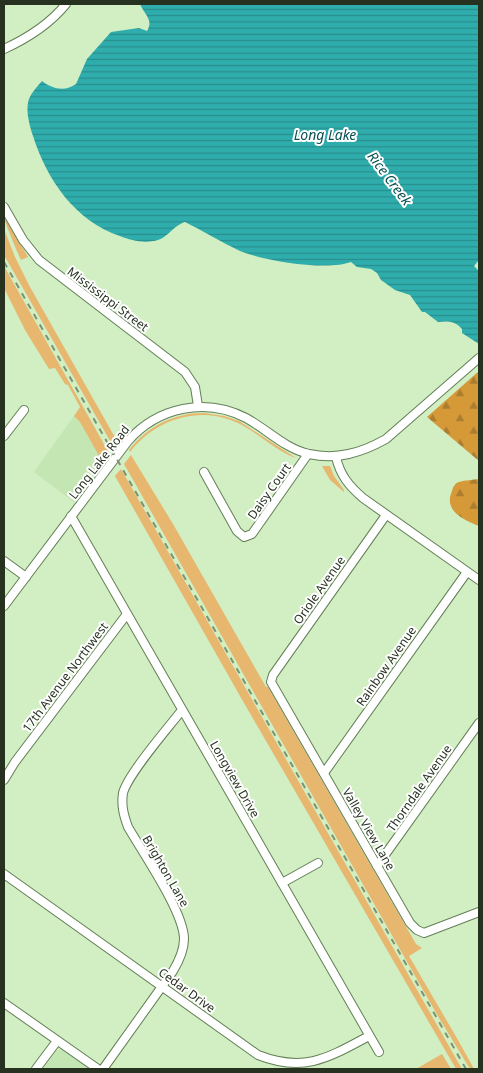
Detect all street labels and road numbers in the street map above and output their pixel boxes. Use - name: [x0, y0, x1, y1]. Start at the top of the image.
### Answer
- street label: Mississippi Street: [64, 263, 153, 336]
- street label: Long Lake Road: [65, 421, 133, 503]
- street label: Daisy Court: [243, 459, 295, 523]
- street label: Oriole Avenue: [289, 552, 349, 628]
- street label: 17th Avenue Northwest: [18, 618, 112, 735]
- street label: Rainbow Avenue: [352, 623, 420, 709]
- street label: Longview Drive: [206, 737, 264, 821]
- street label: Thorndale Avenue: [383, 741, 456, 835]
- street label: Valley View Lane: [339, 785, 400, 873]
- street label: Brighton Lane: [139, 832, 193, 910]
- street label: Cedar Drive: [155, 964, 219, 1016]

